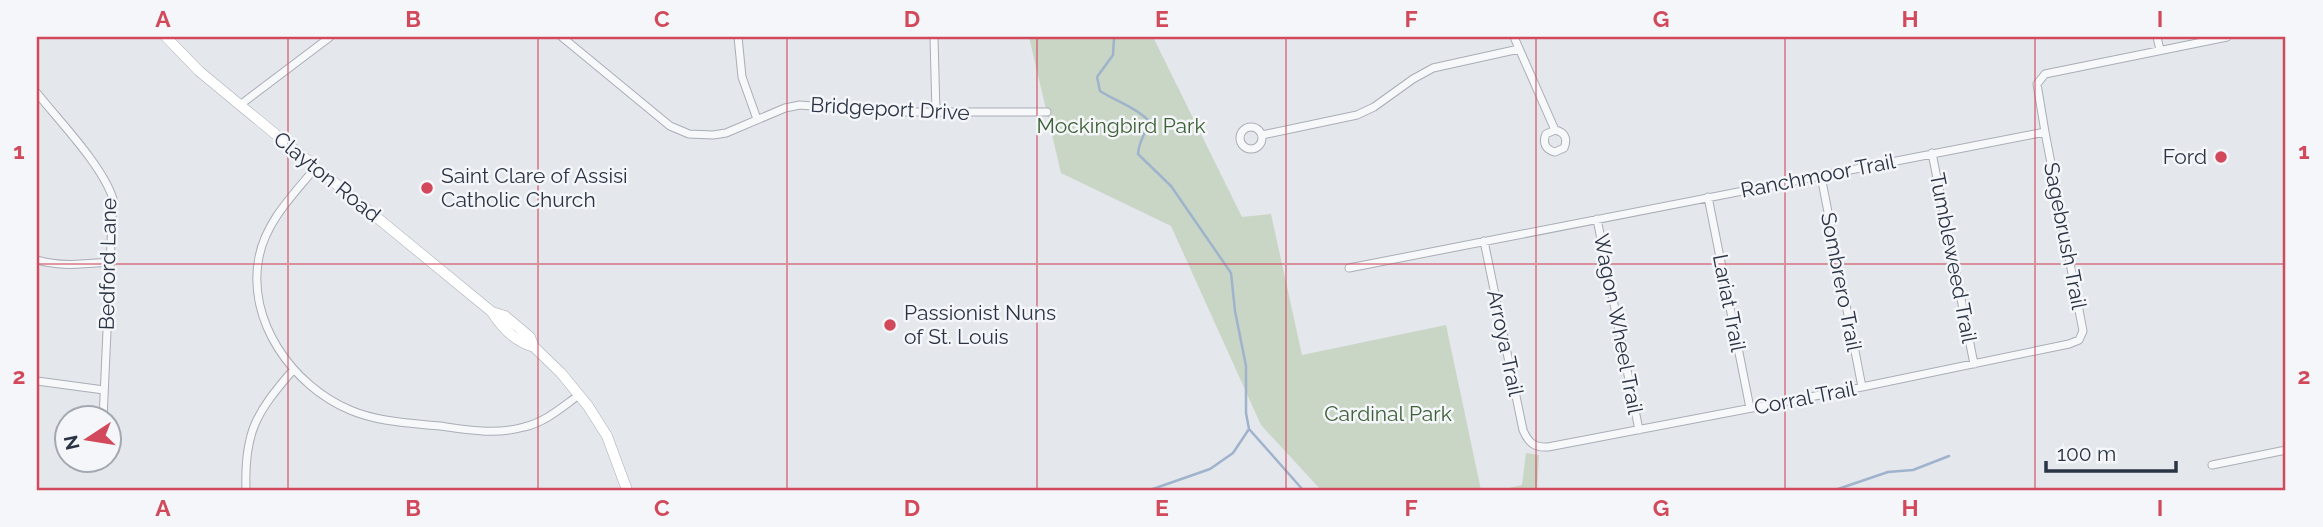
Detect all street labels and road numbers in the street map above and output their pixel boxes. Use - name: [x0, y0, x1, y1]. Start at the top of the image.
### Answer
- street label: Bridgeport Drive: [810, 92, 970, 125]
- street label: Clayton Road: [269, 126, 386, 227]
- street label: Ranchmoor Trail: [1739, 148, 1898, 203]
- street label: Sagebrush Trail: [2039, 160, 2092, 312]
- street label: Tumbleweed Trail: [1925, 171, 1982, 345]
- street label: Bedford Lane: [94, 198, 121, 330]
- street label: Sombrero Trail: [1816, 210, 1867, 354]
- street label: Wagon Wheel Trail: [1589, 232, 1648, 417]
- street label: Lariat Trail: [1708, 252, 1751, 354]
- street label: Arroya Trail: [1482, 287, 1529, 399]
- street label: Corral Trail: [1752, 375, 1858, 420]

